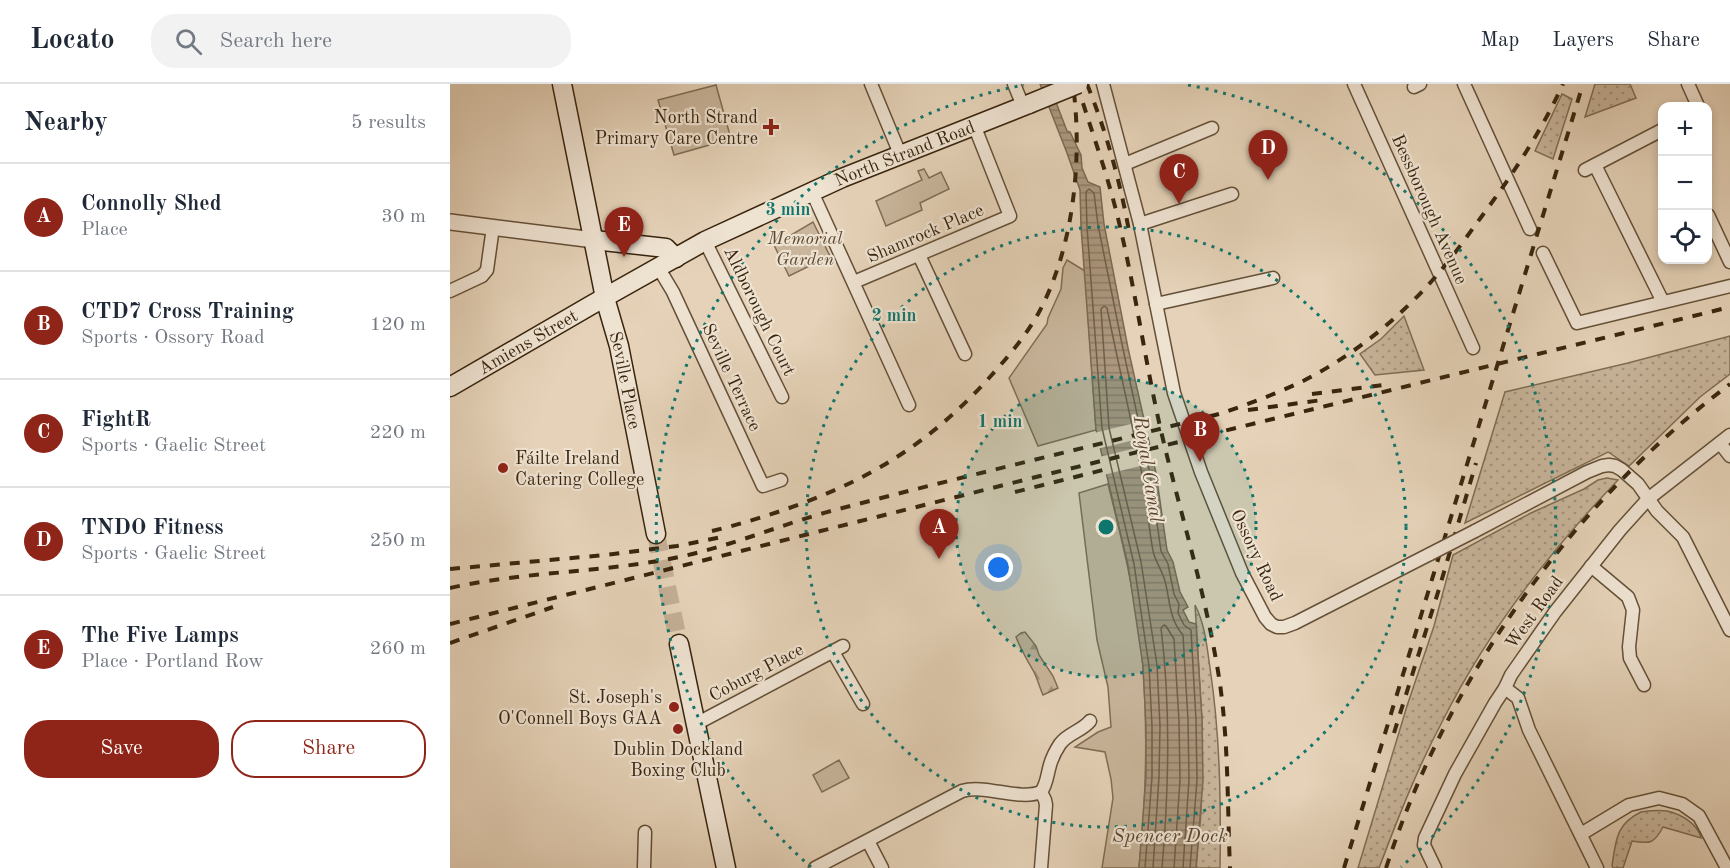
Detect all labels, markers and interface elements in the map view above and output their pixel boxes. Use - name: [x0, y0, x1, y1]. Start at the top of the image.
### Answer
- search box: [151, 14, 571, 68]
- icon: search: [172, 25, 205, 58]
- text: Locato: [30, 27, 115, 55]
- text: Search here: [220, 30, 332, 52]
- text: Map: [1480, 30, 1519, 51]
- text: Layers: [1552, 30, 1614, 51]
- text: Share: [1647, 30, 1700, 51]
- map controls: [1658, 102, 1712, 264]
- button: +: [1658, 102, 1712, 156]
- place label: North Strand Primary Care Centre: [595, 109, 758, 148]
- text: Nearby: [24, 110, 108, 136]
- text: 5 results: [351, 113, 426, 133]
- marker: North Strand Primary Care Centre: [762, 118, 780, 136]
- street label: North Strand Road: [832, 118, 978, 190]
- pin: D: [1248, 130, 1288, 180]
- street label: Bessborough Avenue: [1388, 132, 1470, 287]
- pin: C: [1160, 154, 1198, 204]
- button: −: [1658, 156, 1712, 210]
- text: Connolly Shed: [81, 193, 222, 215]
- text: 3 min: [765, 201, 811, 219]
- street label: Shamrock Place: [864, 201, 986, 267]
- text: A: [36, 207, 51, 227]
- text: 30 m: [381, 207, 426, 227]
- pin: E: [604, 208, 644, 257]
- button: locate: [1658, 210, 1712, 264]
- text: Place: [81, 220, 128, 240]
- park label: Memorial Garden: [767, 230, 843, 269]
- street label: Aldborough Court: [720, 244, 798, 379]
- text: CTD7 Cross Training: [81, 301, 294, 323]
- street label: Amiens Street: [476, 307, 581, 378]
- text: 2 min: [871, 307, 917, 325]
- text: B: [36, 315, 51, 335]
- text: 120 m: [370, 315, 426, 335]
- street label: Seville Terrace: [698, 321, 764, 434]
- text: Sports · Ossory Road: [81, 328, 265, 348]
- street label: Seville Place: [605, 330, 643, 431]
- text: FightR: [81, 409, 151, 431]
- pin: B: [1180, 412, 1220, 462]
- text: 1 min: [977, 413, 1023, 431]
- water label: Royal Canal: [1129, 413, 1165, 524]
- text: C: [37, 423, 50, 443]
- text: 220 m: [370, 423, 426, 443]
- text: Sports · Gaelic Street: [81, 436, 266, 456]
- place label: Fáilte Ireland Catering College: [515, 450, 644, 489]
- marker: Fáilte Ireland Catering College: [496, 461, 510, 475]
- street label: Ossory Road: [1227, 507, 1285, 604]
- pin: A: [920, 510, 958, 559]
- text: TNDO Fitness: [81, 517, 223, 539]
- centre of rings: [1096, 517, 1116, 537]
- text: D: [36, 531, 51, 551]
- text: 250 m: [370, 531, 426, 551]
- text: Sports · Gaelic Street: [81, 544, 266, 564]
- your location: [984, 553, 1013, 582]
- street label: West Road: [1503, 573, 1567, 652]
- text: The Five Lamps: [81, 625, 239, 647]
- text: E: [37, 639, 50, 659]
- text: 260 m: [370, 639, 426, 659]
- street label: Coburg Place: [706, 641, 807, 705]
- text: Place · Portland Row: [81, 652, 264, 672]
- place label: St. Joseph's O'Connell Boys GAA: [498, 689, 662, 728]
- marker: St. Joseph's O'Connell Boys GAA: [667, 700, 681, 714]
- button: Save: [24, 720, 219, 778]
- button: Share: [231, 720, 426, 778]
- marker: Dublin Dockland Boxing Club: [671, 722, 685, 736]
- place label: Dublin Dockland Boxing Club: [613, 741, 743, 780]
- water label: Spencer Dock: [1112, 827, 1228, 847]

